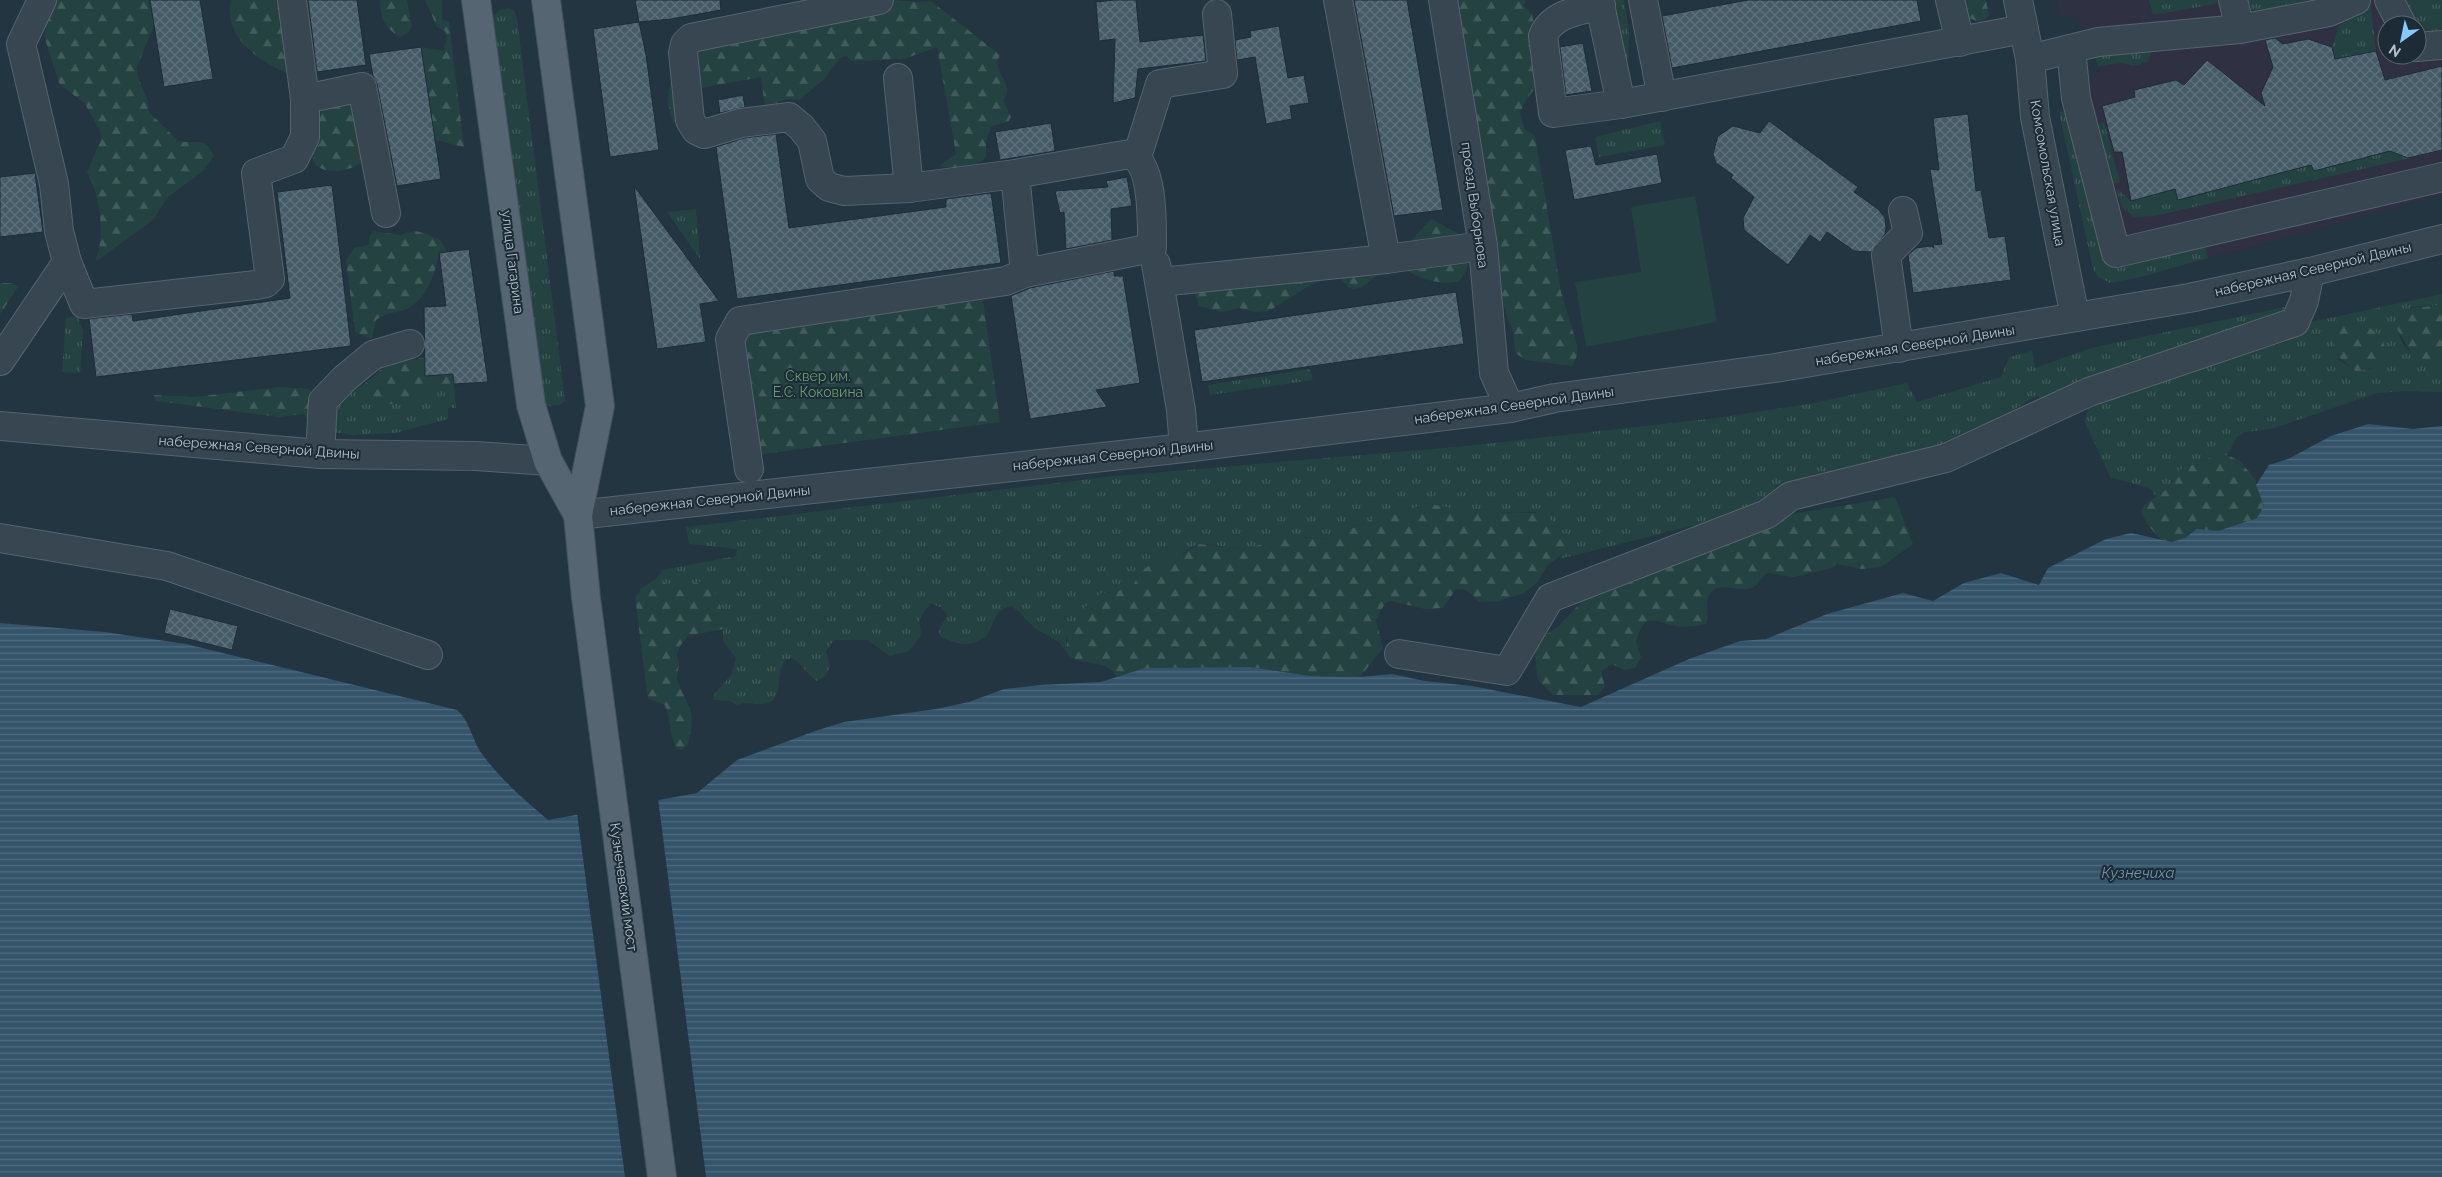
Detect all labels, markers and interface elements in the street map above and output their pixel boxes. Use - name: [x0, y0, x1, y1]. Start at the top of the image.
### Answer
- north arrow: [2377, 15, 2427, 65]
- text: N: [2386, 41, 2404, 61]
- street label: Комсомольская улица: [2027, 99, 2069, 247]
- street label: проезд Выборнова: [1458, 141, 1492, 269]
- street label: улица Гагарина: [499, 209, 527, 315]
- street label: набережная Северной Двины: [2213, 239, 2413, 299]
- street label: набережная Северной Двины: [1814, 321, 2016, 369]
- park label: Сквер им. Е.С. Коковина: [773, 368, 863, 400]
- street label: набережная Северной Двины: [1413, 383, 1615, 427]
- street label: набережная Северной Двины: [158, 432, 360, 462]
- street label: набережная Северной Двины: [1012, 437, 1214, 473]
- street label: набережная Северной Двины: [609, 482, 811, 518]
- street label: Кузнечевский мост: [607, 822, 641, 952]
- water label: Кузнечиха: [2101, 864, 2175, 882]

